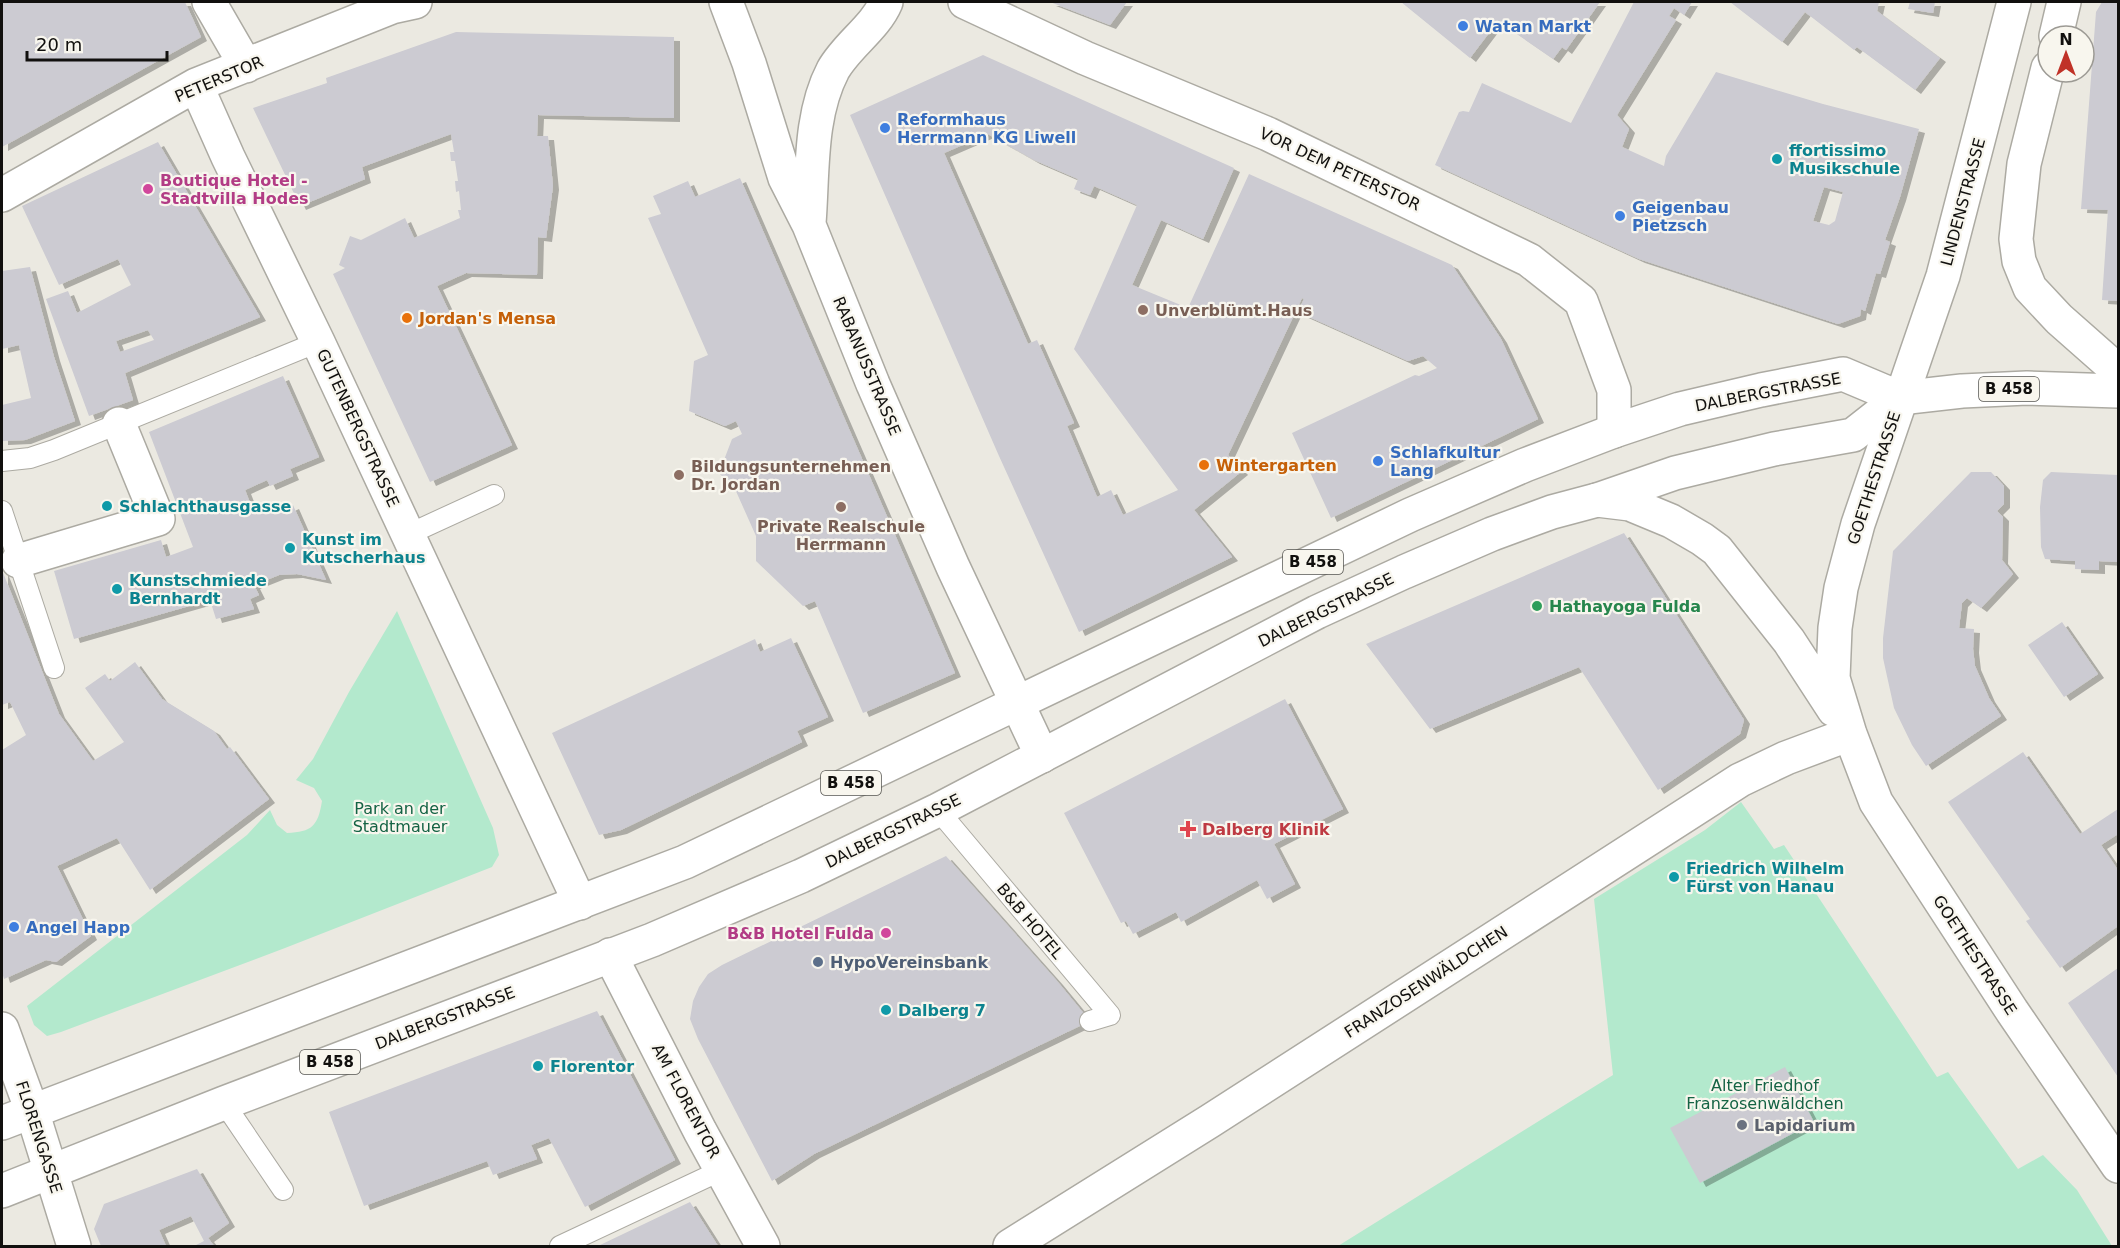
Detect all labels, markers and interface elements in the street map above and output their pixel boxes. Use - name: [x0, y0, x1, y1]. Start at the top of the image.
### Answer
- place label: Watan Markt: [1475, 17, 1592, 36]
- marker: Watan Markt: [1456, 19, 1470, 33]
- scale bar: [27, 24, 166, 62]
- north arrow: [2036, 24, 2096, 84]
- text: N: [2059, 30, 2073, 49]
- text: 20 m: [36, 34, 82, 55]
- street label: PETERSTOR: [172, 52, 266, 106]
- place label: Reformhaus Herrmann KG Liwell: [897, 110, 1076, 147]
- marker: Reformhaus Herrmann KG Liwell: [878, 121, 892, 135]
- street label: VOR DEM PETERSTOR: [1257, 123, 1423, 215]
- street label: LINDENSTRASSE: [1937, 136, 1989, 268]
- place label: ffortissimo Musikschule: [1789, 141, 1900, 178]
- marker: ffortissimo Musikschule: [1770, 152, 1784, 166]
- place label: Boutique Hotel - Stadtvilla Hodes: [160, 171, 309, 208]
- marker: Boutique Hotel - Stadtvilla Hodes: [141, 182, 155, 196]
- place label: Geigenbau Pietzsch: [1632, 198, 1729, 235]
- marker: Geigenbau Pietzsch: [1613, 209, 1627, 223]
- street label: RABANUSSTRASSE: [829, 294, 905, 438]
- place label: Unverblümt.Haus: [1155, 301, 1312, 320]
- marker: Unverblümt.Haus: [1136, 303, 1150, 317]
- place label: Jordan's Mensa: [418, 309, 556, 328]
- marker: Jordan's Mensa: [400, 311, 414, 325]
- street label: GUTENBERGSTRASSE: [313, 346, 403, 510]
- street label: DALBERGSTRASSE: [1693, 369, 1843, 415]
- road number: B 458: [1979, 377, 2039, 401]
- street label: GOETHESTRASSE: [1844, 409, 1904, 547]
- place label: Schlafkultur Lang: [1390, 443, 1500, 480]
- marker: Schlafkultur Lang: [1371, 454, 1385, 468]
- place label: Wintergarten: [1216, 456, 1337, 475]
- place label: Bildungsunternehmen Dr. Jordan: [691, 457, 891, 494]
- marker: Wintergarten: [1197, 458, 1211, 472]
- marker: Bildungsunternehmen Dr. Jordan: [672, 468, 686, 482]
- place label: Schlachthausgasse: [119, 497, 292, 516]
- marker: Schlachthausgasse: [100, 499, 114, 513]
- marker: Private Realschule Herrmann: [834, 500, 848, 514]
- place label: Private Realschule Herrmann: [757, 517, 925, 554]
- place label: Kunst im Kutscherhaus: [302, 530, 425, 567]
- marker: Kunst im Kutscherhaus: [283, 541, 297, 555]
- road number: B 458: [1283, 550, 1343, 574]
- street label: DALBERGSTRASSE: [1255, 569, 1397, 651]
- place label: Kunstschmiede Bernhardt: [129, 571, 267, 608]
- marker: Kunstschmiede Bernhardt: [110, 582, 124, 596]
- place label: Hathayoga Fulda: [1549, 597, 1701, 616]
- marker: Hathayoga Fulda: [1530, 599, 1544, 613]
- road number: B 458: [821, 771, 881, 795]
- street label: DALBERGSTRASSE: [822, 790, 964, 872]
- park label: Park an der Stadtmauer: [353, 799, 448, 836]
- marker: Dalberg Klinik: [1179, 820, 1197, 838]
- place label: Dalberg Klinik: [1202, 820, 1330, 839]
- place label: Friedrich Wilhelm Fürst von Hanau: [1686, 859, 1844, 896]
- marker: Friedrich Wilhelm Fürst von Hanau: [1667, 870, 1681, 884]
- street label: B&B HOTEL: [993, 879, 1067, 963]
- street label: GOETHESTRASSE: [1929, 892, 2021, 1018]
- place label: Angel Happ: [26, 918, 130, 937]
- marker: Angel Happ: [7, 920, 21, 934]
- street label: FRANZOSENWÄLDCHEN: [1341, 922, 1511, 1042]
- place label: B&B Hotel Fulda: [727, 924, 874, 943]
- marker: B&B Hotel Fulda: [879, 926, 893, 940]
- place label: HypoVereinsbank: [830, 953, 988, 972]
- marker: HypoVereinsbank: [811, 955, 825, 969]
- street label: DALBERGSTRASSE: [372, 983, 518, 1053]
- place label: Dalberg 7: [898, 1001, 986, 1020]
- marker: Dalberg 7: [879, 1003, 893, 1017]
- street label: AM FLORENTOR: [648, 1041, 724, 1161]
- road number: B 458: [300, 1050, 360, 1074]
- place label: Florentor: [550, 1057, 634, 1076]
- marker: Florentor: [531, 1059, 545, 1073]
- park label: Alter Friedhof Franzosenwäldchen: [1686, 1076, 1844, 1113]
- street label: FLORENGASSE: [12, 1078, 66, 1196]
- place label: Lapidarium: [1754, 1116, 1856, 1135]
- marker: Lapidarium: [1735, 1118, 1749, 1132]

